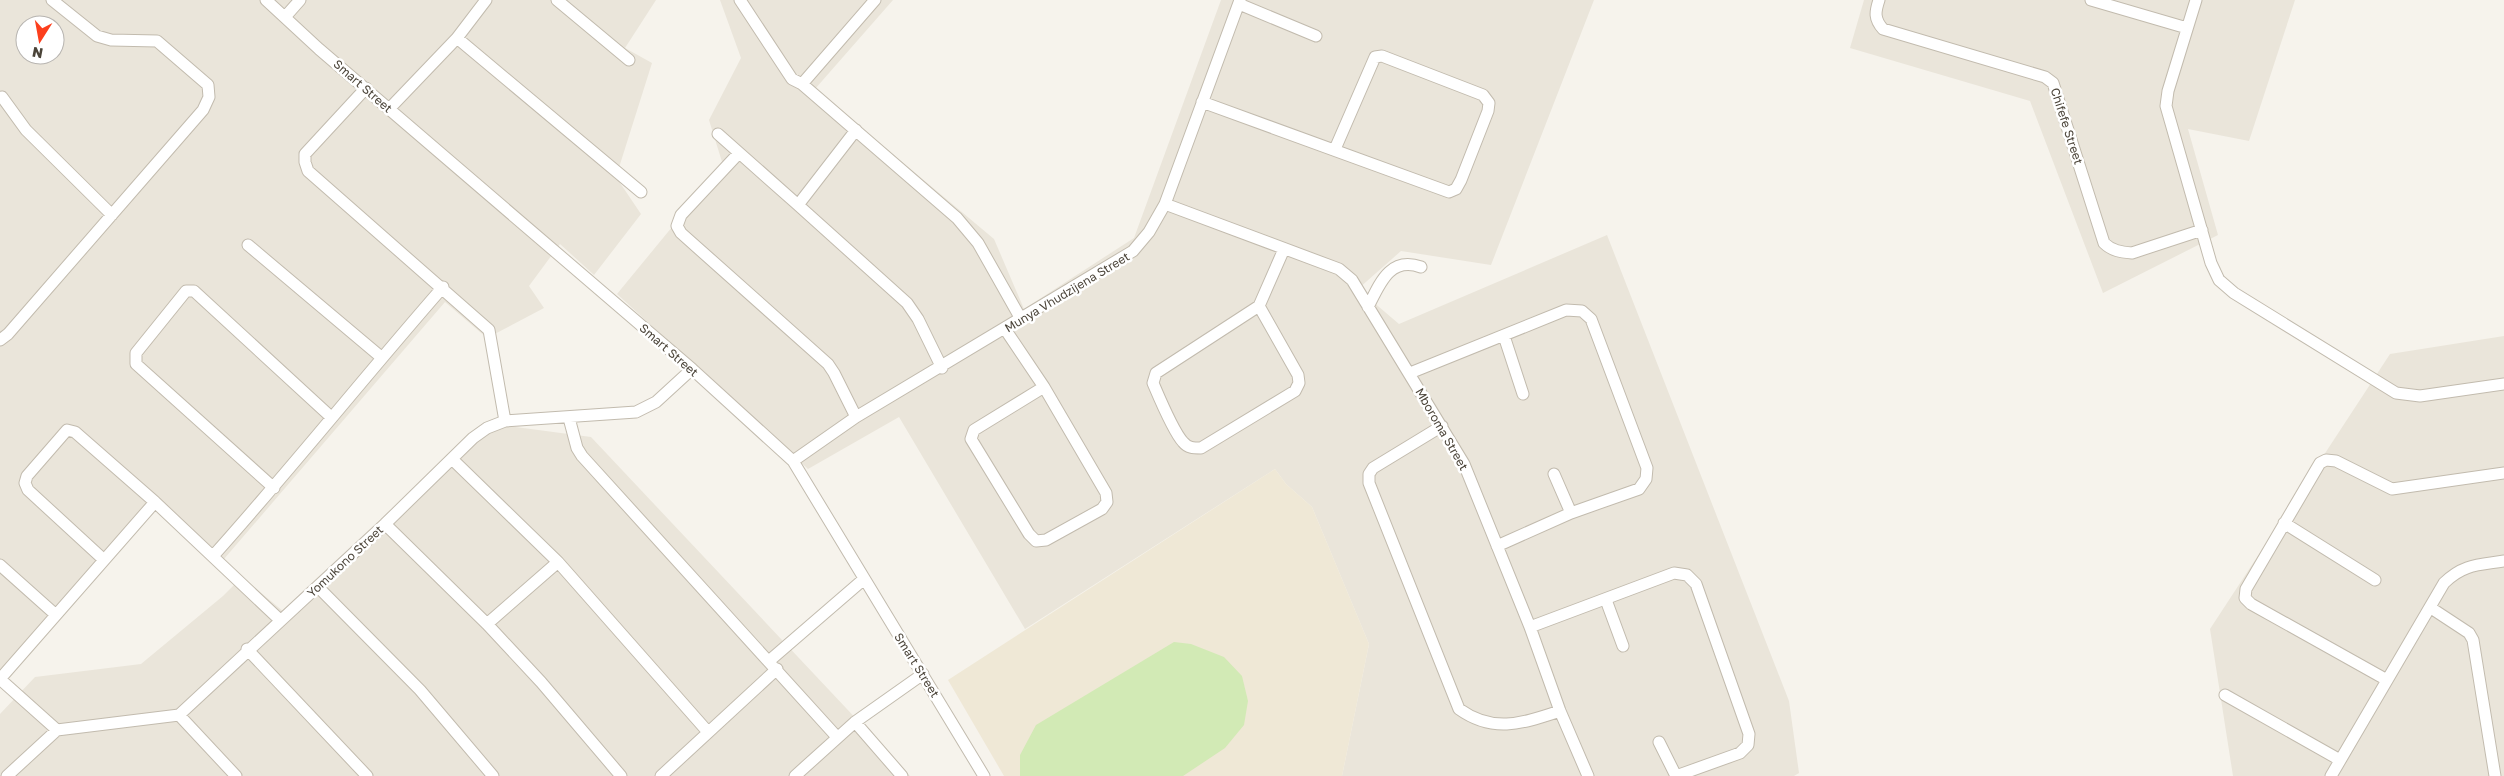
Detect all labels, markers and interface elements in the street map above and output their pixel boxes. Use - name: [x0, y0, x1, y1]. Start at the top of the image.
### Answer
- north arrow: [15, 15, 65, 65]
- text: N: [31, 44, 44, 63]
- street label: Smart Street: [330, 56, 396, 116]
- street label: Chifefe Street: [2048, 86, 2086, 166]
- street label: Munya Vhudzijena Street: [1002, 249, 1132, 335]
- street label: Smart Street: [636, 320, 702, 380]
- street label: Mboroma Street: [1412, 385, 1472, 473]
- street label: Yomukono Street: [304, 522, 386, 600]
- street label: Smart Street: [891, 630, 943, 700]

